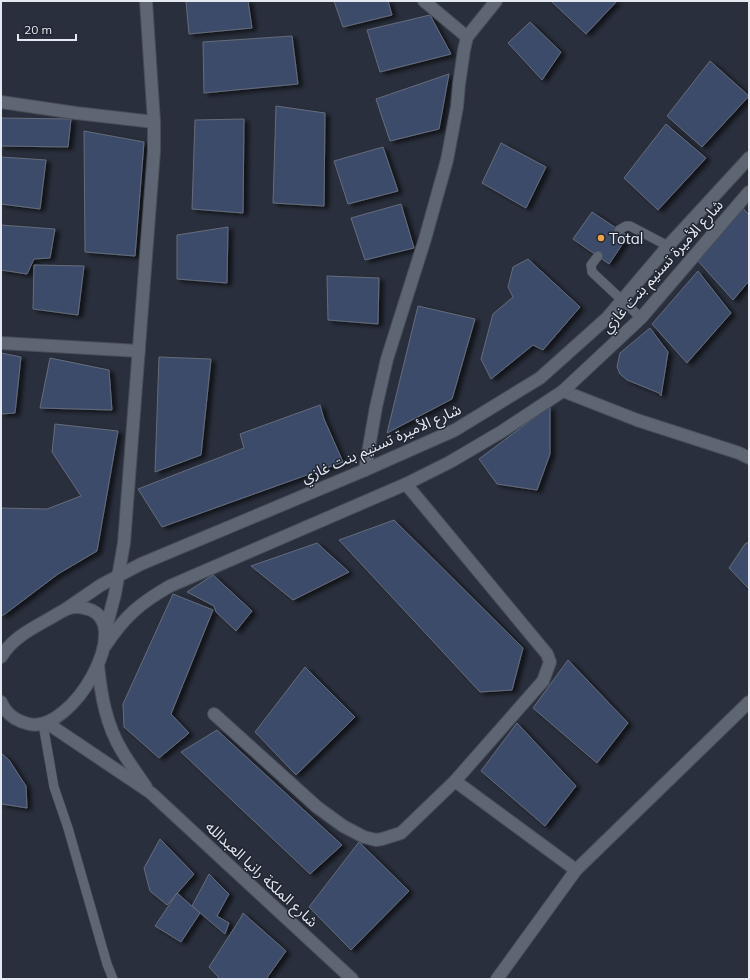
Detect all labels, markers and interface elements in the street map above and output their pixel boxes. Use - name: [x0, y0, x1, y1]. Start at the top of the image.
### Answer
- scale bar: [18, 16, 76, 42]
- text: 20 m: [24, 22, 52, 37]
- street label: شارع الأميرة تسنيم بنت غازي: [597, 195, 729, 339]
- place label: Total: [609, 229, 643, 248]
- marker: Total: [596, 233, 606, 243]
- street label: شارع الأميرة تسنيم بنت غازي: [298, 399, 465, 490]
- street label: شارع الملكة رانيا العبدالله: [200, 817, 322, 933]

